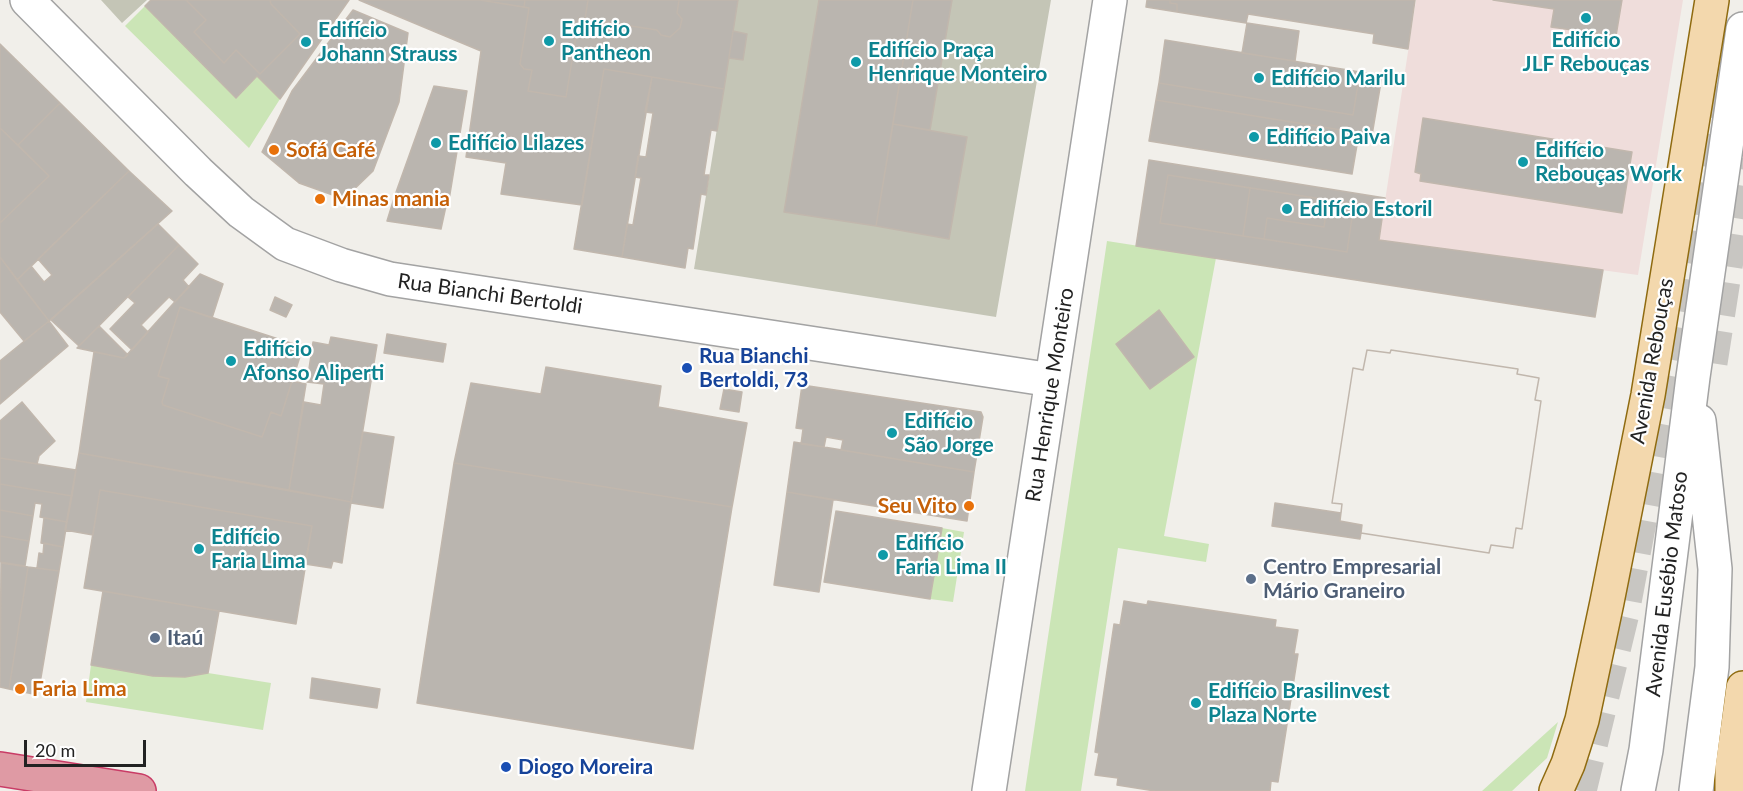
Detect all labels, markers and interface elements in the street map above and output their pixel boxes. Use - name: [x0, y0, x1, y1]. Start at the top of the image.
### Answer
- marker: Edifício JLF Rebouças: [1579, 11, 1593, 25]
- place label: Edifício Pantheon: [561, 16, 651, 66]
- place label: Edifício Johann Strauss: [318, 17, 458, 67]
- place label: Edifício JLF Rebouças: [1523, 27, 1649, 77]
- marker: Edifício Pantheon: [542, 34, 556, 48]
- marker: Edifício Johann Strauss: [299, 35, 313, 49]
- place label: Edifício Praça Henrique Monteiro: [868, 37, 1047, 87]
- marker: Edifício Praça Henrique Monteiro: [849, 55, 863, 69]
- place label: Edifício Marilu: [1271, 65, 1406, 91]
- marker: Edifício Marilu: [1252, 71, 1266, 85]
- place label: Edifício Paiva: [1266, 124, 1390, 150]
- place label: Edifício Lilazes: [448, 130, 584, 156]
- marker: Edifício Paiva: [1247, 130, 1261, 144]
- marker: Edifício Lilazes: [429, 136, 443, 150]
- place label: Sofá Café: [286, 137, 375, 163]
- place label: Edifício Rebouças Work: [1535, 137, 1682, 187]
- marker: Sofá Café: [267, 143, 281, 157]
- marker: Edifício Rebouças Work: [1516, 155, 1530, 169]
- place label: Minas mania: [332, 186, 450, 212]
- marker: Minas mania: [313, 192, 327, 206]
- place label: Edifício Estoril: [1299, 196, 1433, 222]
- marker: Edifício Estoril: [1280, 202, 1294, 216]
- street label: Rua Bianchi Bertoldi: [396, 269, 584, 319]
- street label: Avenida Rebouças: [1625, 276, 1679, 446]
- street label: Rua Henrique Monteiro: [1021, 286, 1079, 504]
- place label: Edifício Afonso Aliperti: [243, 336, 384, 386]
- place label: Rua Bianchi Bertoldi, 73: [699, 343, 808, 393]
- marker: Edifício Afonso Aliperti: [224, 354, 238, 368]
- marker: Rua Bianchi Bertoldi, 73: [680, 361, 694, 375]
- place label: Edifício São Jorge: [904, 408, 994, 458]
- marker: Edifício São Jorge: [885, 426, 899, 440]
- street label: Avenida Eusébio Matoso: [1641, 470, 1693, 698]
- place label: Seu Vito: [878, 493, 957, 519]
- marker: Seu Vito: [962, 499, 976, 513]
- place label: Edifício Faria Lima: [211, 524, 306, 574]
- place label: Edifício Faria Lima II: [895, 530, 1007, 580]
- marker: Edifício Faria Lima: [192, 542, 206, 556]
- marker: Edifício Faria Lima II: [876, 548, 890, 562]
- place label: Centro Empresarial Mário Graneiro: [1263, 554, 1441, 604]
- marker: Centro Empresarial Mário Graneiro: [1244, 572, 1258, 586]
- place label: Itaú: [167, 625, 203, 651]
- marker: Itaú: [148, 631, 162, 645]
- place label: Faria Lima: [32, 676, 127, 702]
- place label: Edifício Brasilinvest Plaza Norte: [1208, 678, 1390, 728]
- marker: Faria Lima: [13, 682, 27, 696]
- marker: Edifício Brasilinvest Plaza Norte: [1189, 696, 1203, 710]
- scale bar: [27, 728, 148, 766]
- text: 20 m: [35, 739, 75, 761]
- place label: Diogo Moreira: [518, 754, 653, 780]
- marker: Diogo Moreira: [499, 760, 513, 774]

